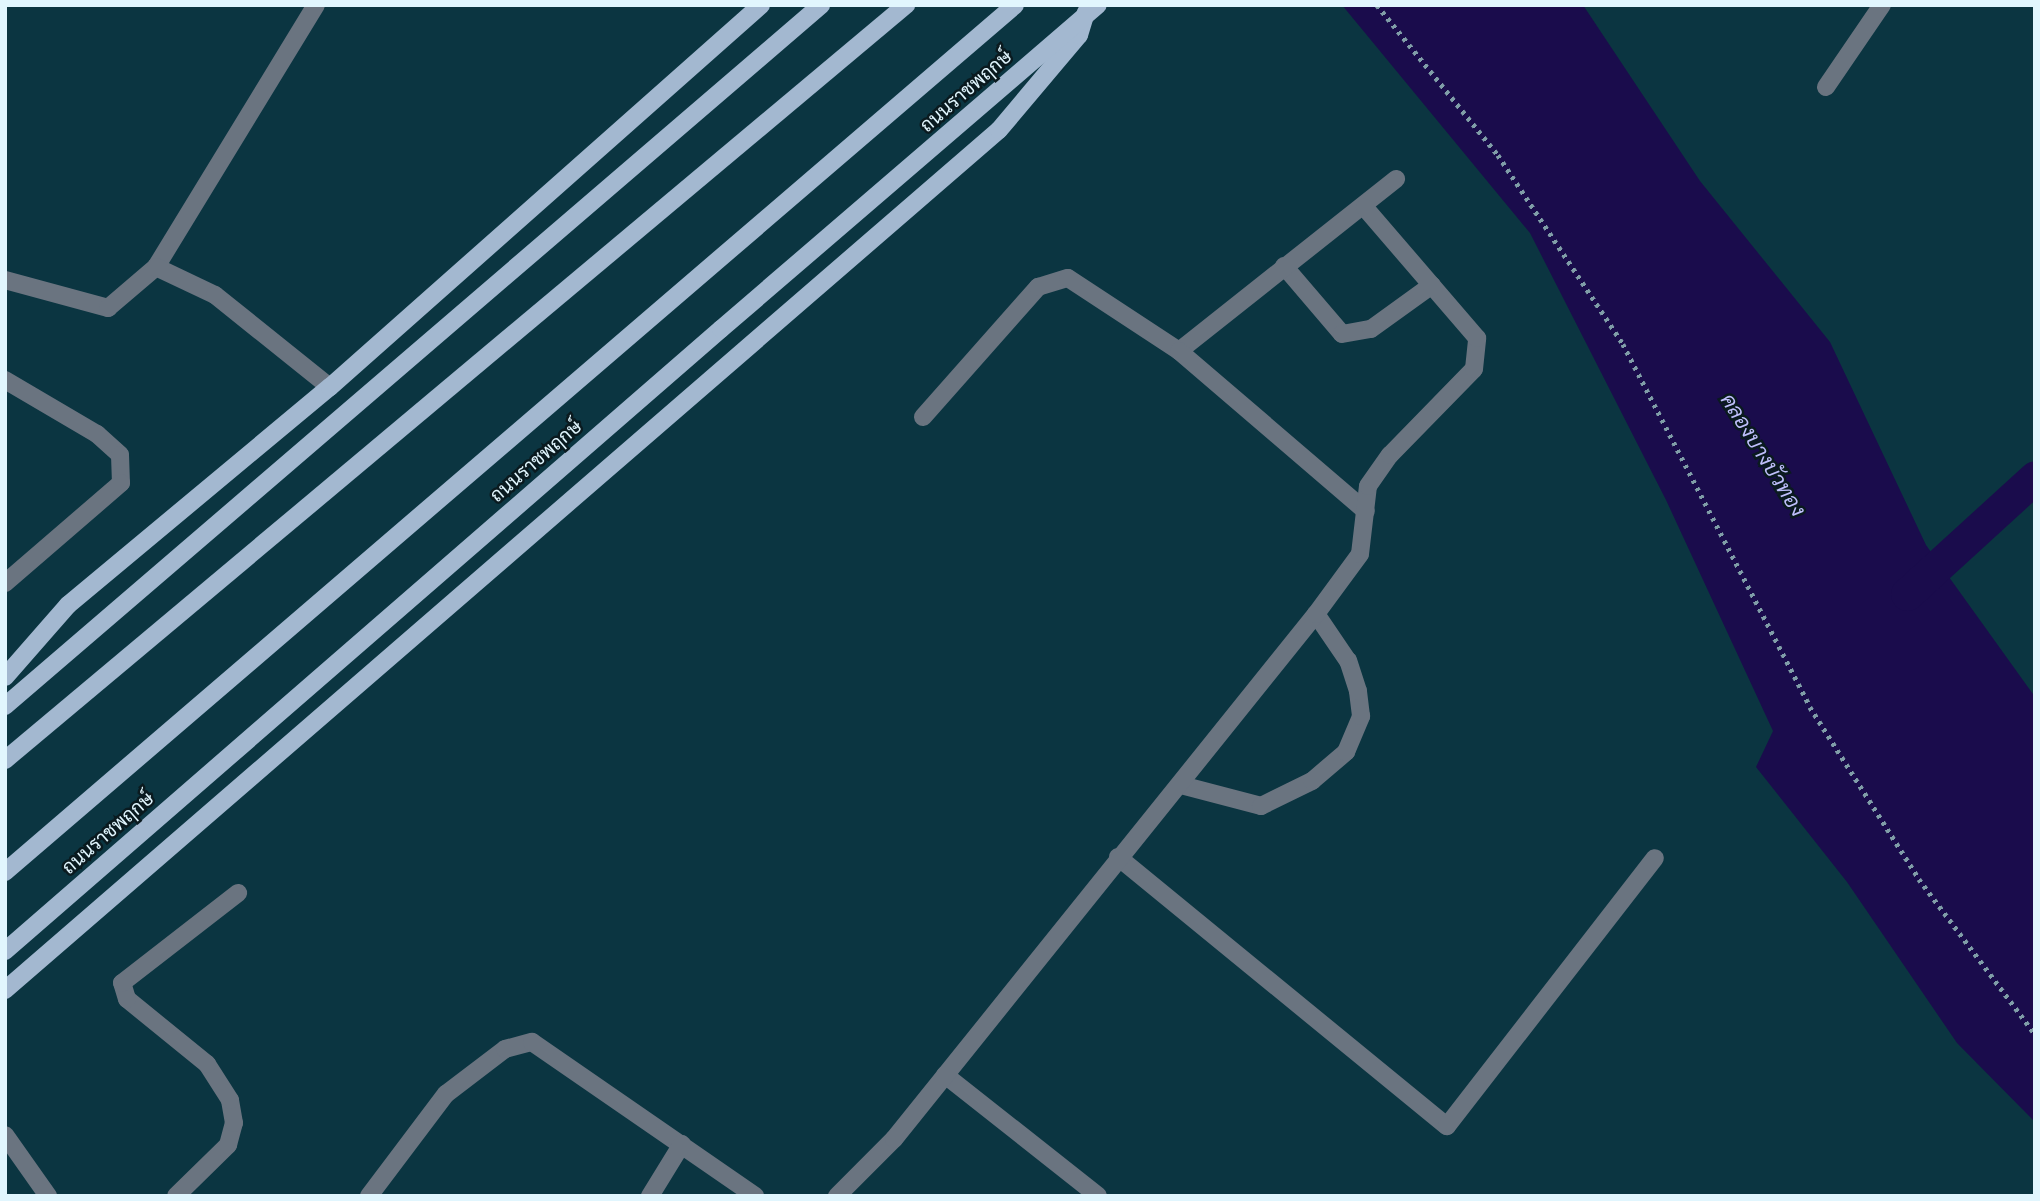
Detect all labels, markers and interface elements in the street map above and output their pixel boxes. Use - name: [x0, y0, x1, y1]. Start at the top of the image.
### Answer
- street label: ถนนราชพฤกษ์: [916, 45, 1016, 137]
- water label: คลองบางบัวทอง: [1715, 389, 1811, 521]
- street label: ถนนราชพฤกษ์: [486, 415, 586, 507]
- street label: ถนนราชพฤกษ์: [58, 787, 158, 879]

